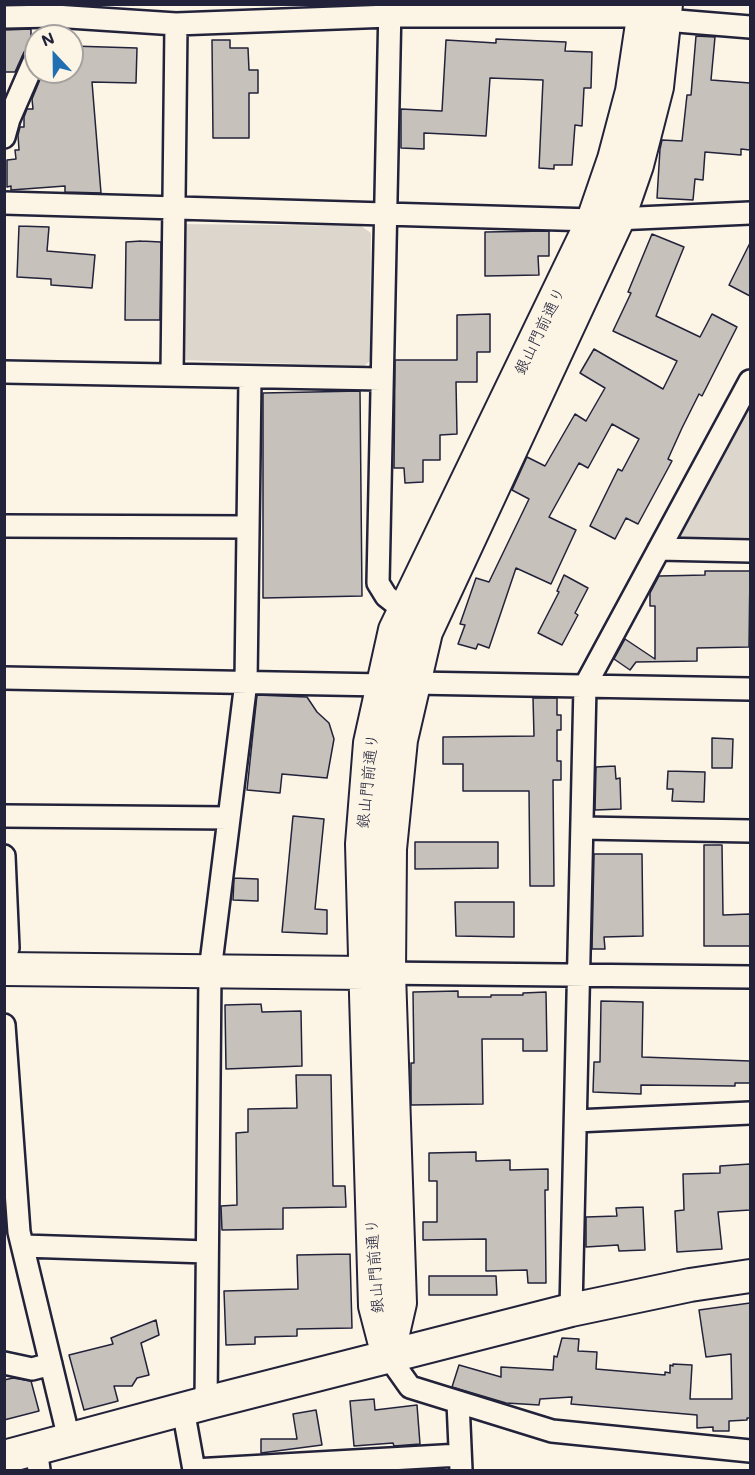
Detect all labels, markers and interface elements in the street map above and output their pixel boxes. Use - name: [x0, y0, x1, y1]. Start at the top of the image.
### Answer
- north arrow: [24, 24, 84, 84]
- text: N: [38, 27, 57, 51]
- street label: 銀山門前通り: [510, 284, 570, 378]
- street label: 銀山門前通り: [353, 732, 383, 830]
- street label: 銀山門前通り: [362, 1217, 388, 1315]

